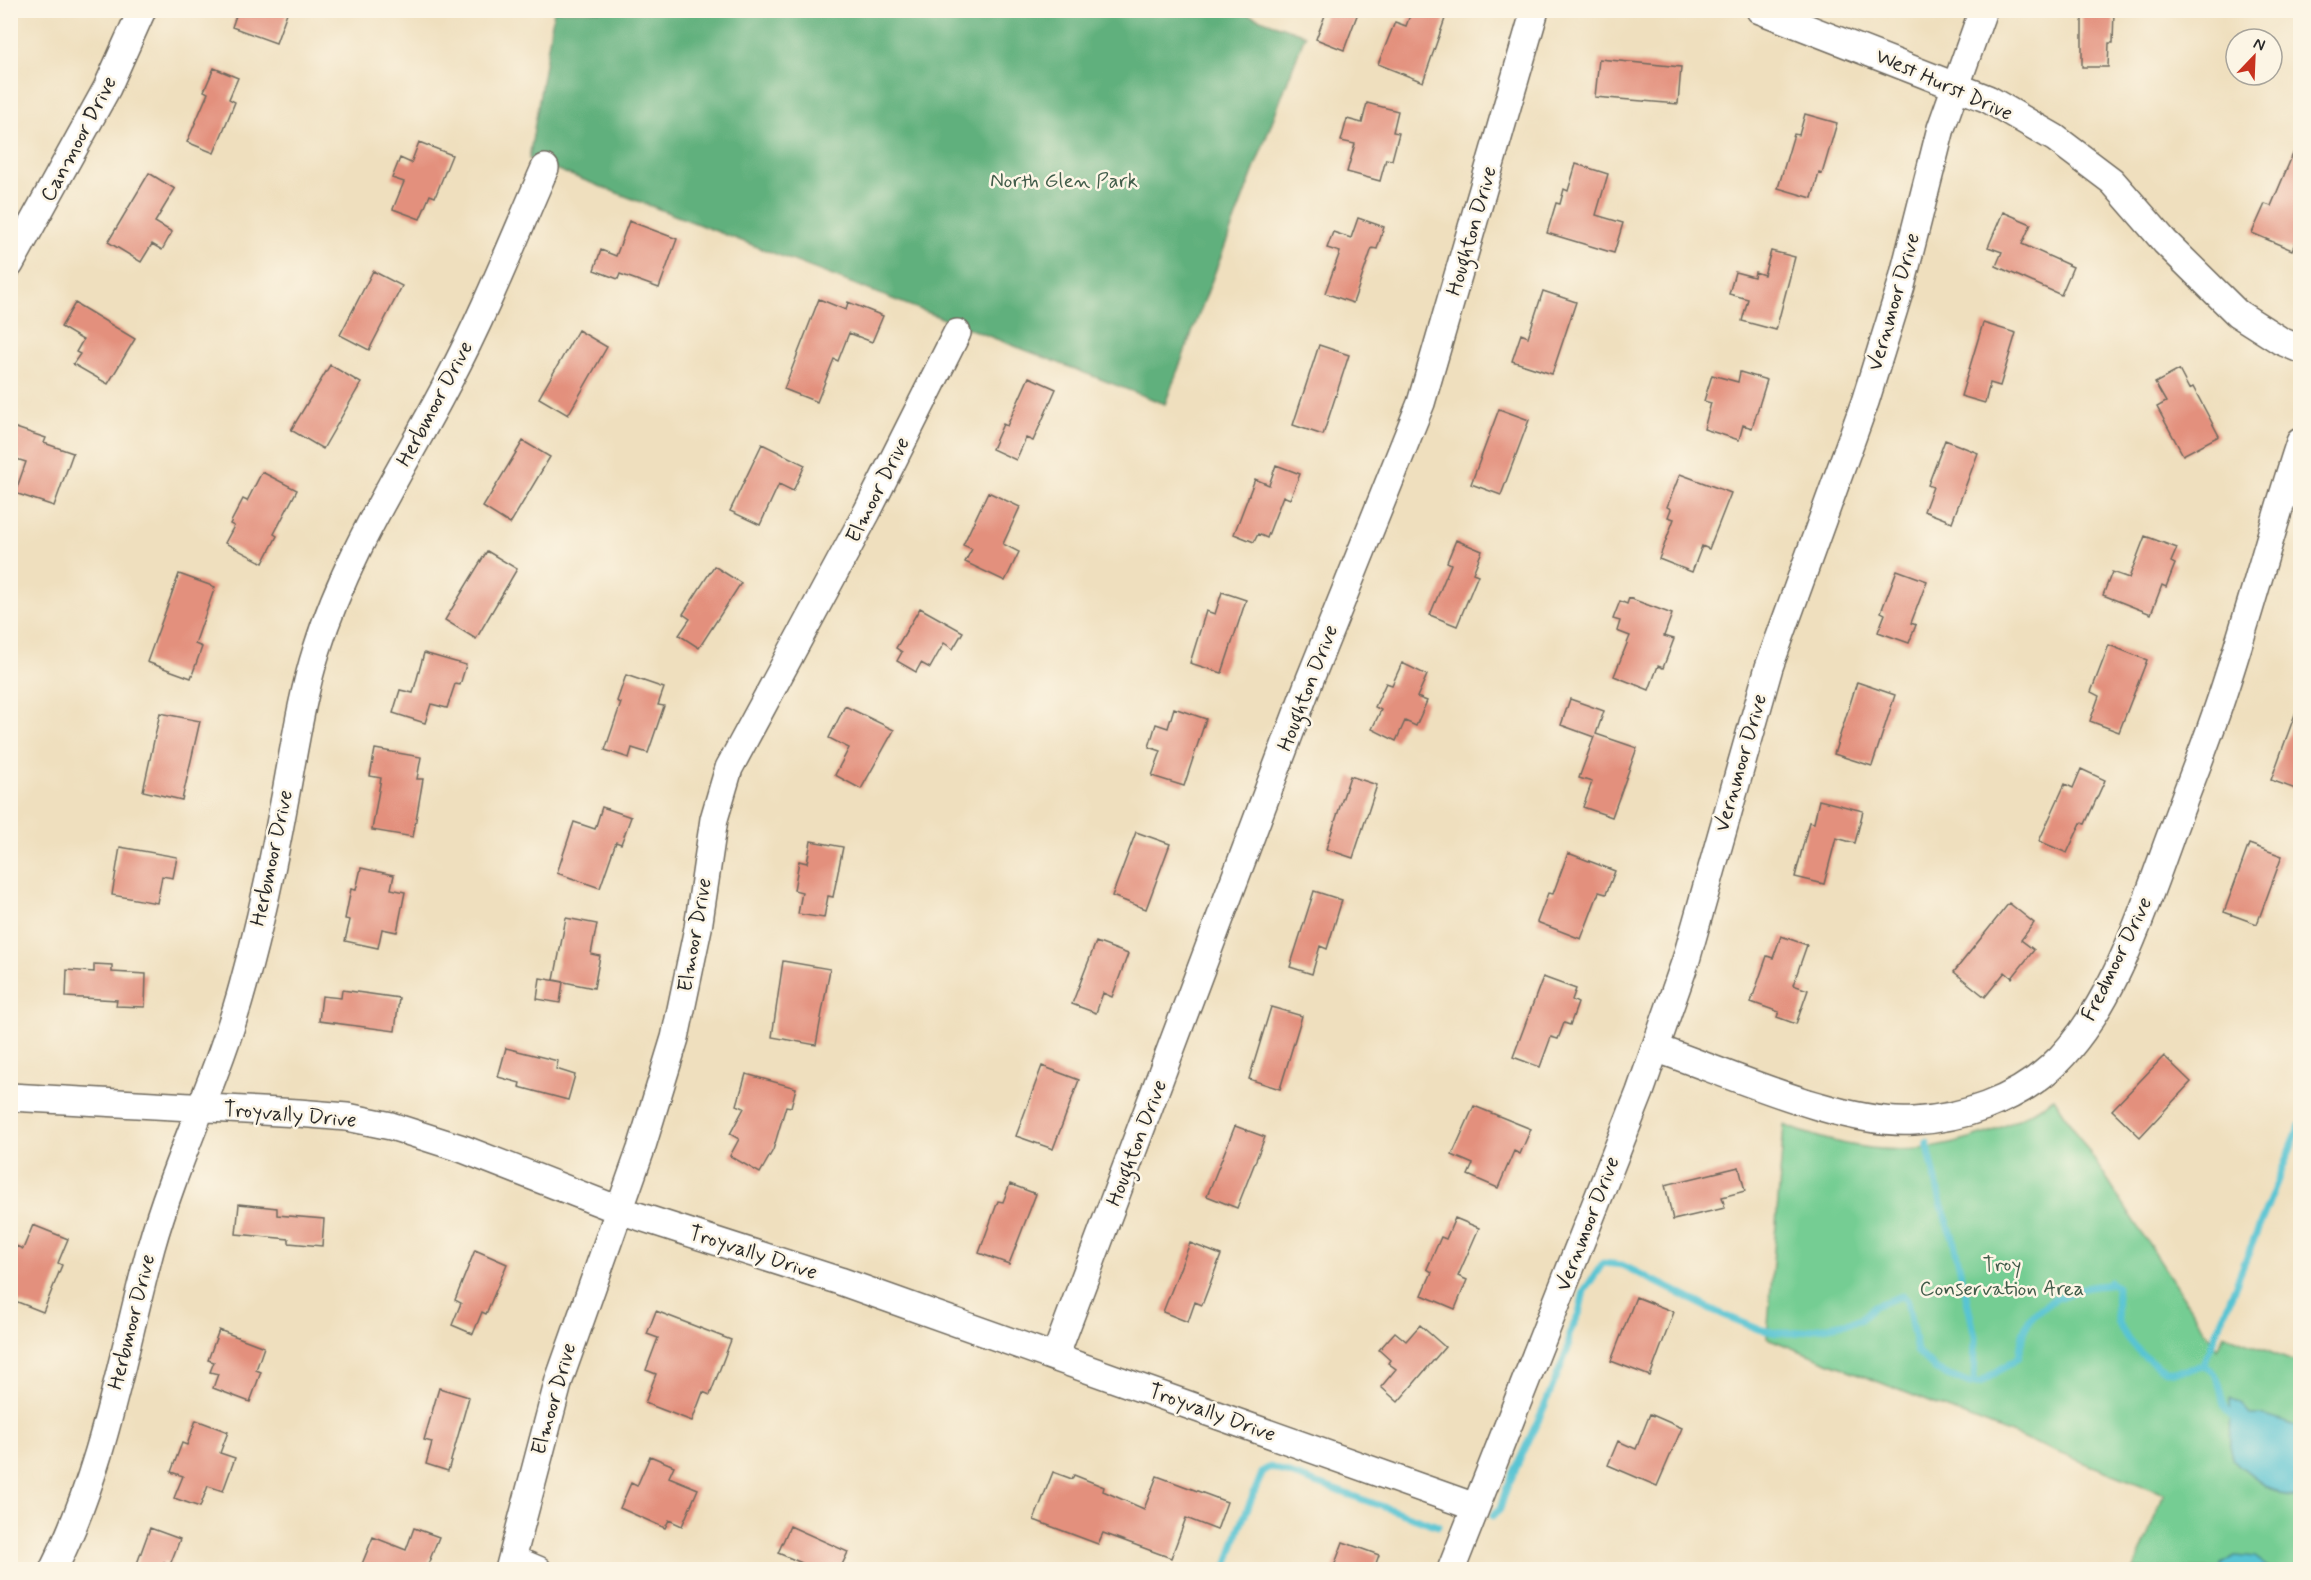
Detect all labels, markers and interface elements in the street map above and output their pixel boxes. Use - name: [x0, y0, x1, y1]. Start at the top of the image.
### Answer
- north arrow: [2224, 27, 2284, 87]
- text: N: [2250, 33, 2268, 56]
- street label: West Hurst Drive: [1871, 42, 2017, 128]
- street label: Canmoor Drive: [34, 71, 124, 207]
- street label: Houghton Drive: [1440, 163, 1506, 300]
- park label: North Glen Park: [990, 167, 1138, 195]
- street label: Vernmoor Drive: [1861, 230, 1927, 374]
- street label: Herbmoor Drive: [390, 336, 480, 472]
- street label: Elmoor Drive: [839, 432, 917, 548]
- street label: Houghton Drive: [1271, 621, 1347, 756]
- street label: Vernmoor Drive: [1708, 691, 1774, 835]
- street label: Herbmoor Drive: [244, 787, 300, 929]
- street label: Elmoor Drive: [671, 876, 719, 994]
- street label: Fredmoor Drive: [2075, 892, 2159, 1026]
- street label: Houghton Drive: [1100, 1076, 1176, 1211]
- street label: Troyvally Drive: [222, 1095, 358, 1135]
- street label: Vernmoor Drive: [1549, 1153, 1627, 1295]
- street label: Troyvally Drive: [685, 1219, 821, 1287]
- street label: Herbmoor Drive: [102, 1251, 162, 1393]
- park label: Troy Conservation Area: [1920, 1251, 2084, 1303]
- street label: Elmoor Drive: [525, 1340, 583, 1458]
- street label: Troyvally Drive: [1144, 1377, 1280, 1449]

